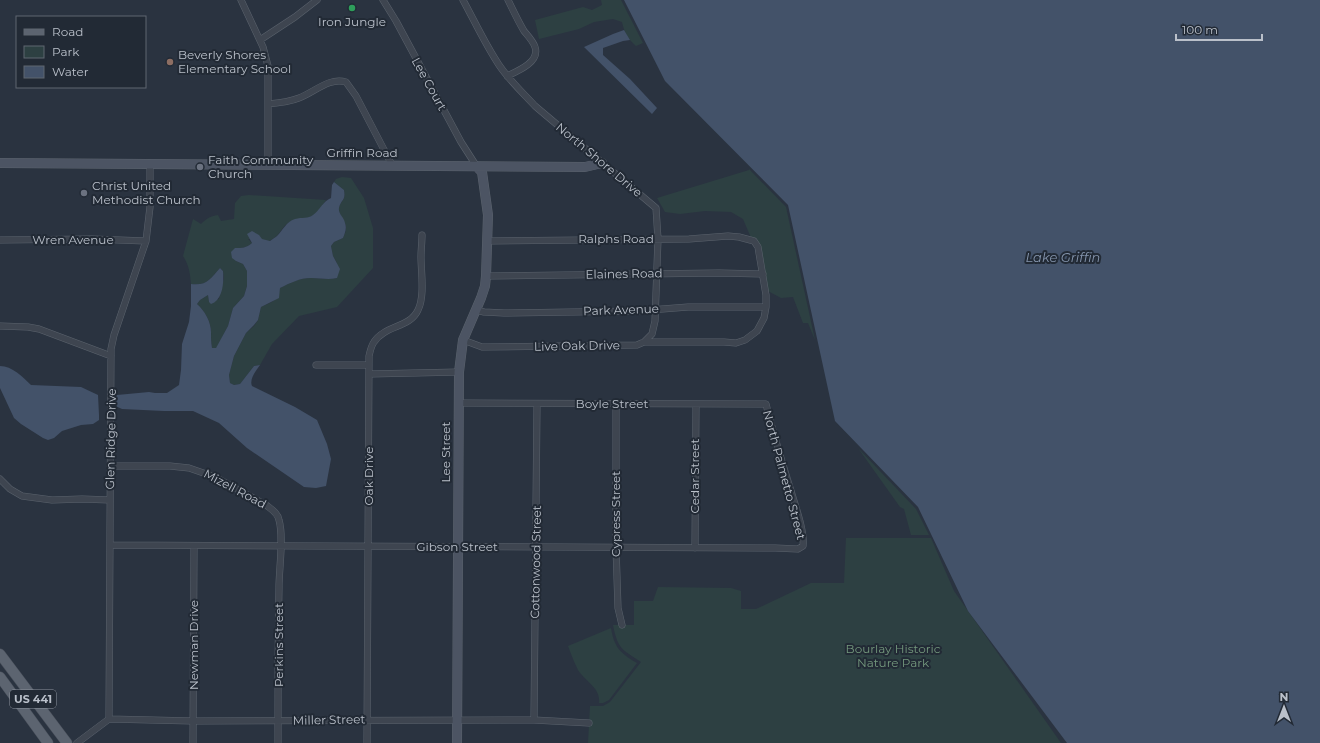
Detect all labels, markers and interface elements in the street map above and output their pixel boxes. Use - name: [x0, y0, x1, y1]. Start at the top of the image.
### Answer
- marker: Iron Jungle: [347, 3, 357, 13]
- place label: Iron Jungle: [318, 14, 386, 29]
- legend: [16, 16, 146, 88]
- scale bar: [1176, 16, 1262, 42]
- text: 100 m: [1182, 22, 1218, 37]
- text: Road: [52, 24, 83, 39]
- text: Park: [52, 44, 80, 59]
- place label: Beverly Shores Elementary School: [178, 47, 291, 76]
- street label: Lee Court: [409, 55, 450, 113]
- marker: Beverly Shores Elementary School: [165, 57, 175, 67]
- text: Water: [52, 64, 89, 79]
- street label: North Shore Drive: [553, 119, 645, 200]
- street label: Griffin Road: [326, 145, 398, 160]
- place label: Faith Community Church: [208, 152, 314, 181]
- marker: Faith Community Church: [195, 162, 205, 172]
- place label: Christ United Methodist Church: [92, 178, 201, 207]
- marker: Christ United Methodist Church: [79, 188, 89, 198]
- street label: Ralphs Road: [578, 231, 654, 246]
- street label: Wren Avenue: [32, 232, 114, 247]
- water label: Lake Griffin: [1026, 249, 1100, 265]
- street label: Elaines Road: [585, 265, 663, 282]
- street label: Park Avenue: [583, 301, 659, 318]
- street label: Live Oak Drive: [534, 337, 620, 354]
- street label: Glen Ridge Drive: [102, 388, 119, 490]
- street label: Boyle Street: [576, 396, 649, 411]
- street label: North Palmetto Street: [760, 408, 809, 541]
- street label: Lee Street: [438, 421, 453, 482]
- street label: Cedar Street: [687, 438, 702, 513]
- street label: Oak Drive: [361, 447, 376, 505]
- street label: Mizell Road: [201, 466, 269, 511]
- street label: Cypress Street: [608, 471, 623, 557]
- street label: Cottonwood Street: [527, 505, 544, 619]
- street label: Gibson Street: [416, 539, 498, 554]
- street label: Newman Drive: [186, 600, 201, 690]
- street label: Perkins Street: [271, 603, 286, 687]
- park label: Bourlay Historic Nature Park: [846, 641, 941, 670]
- north arrow: [1264, 687, 1304, 727]
- road number: US 441: [10, 690, 56, 708]
- text: N: [1280, 690, 1288, 704]
- street label: Miller Street: [293, 711, 366, 728]

